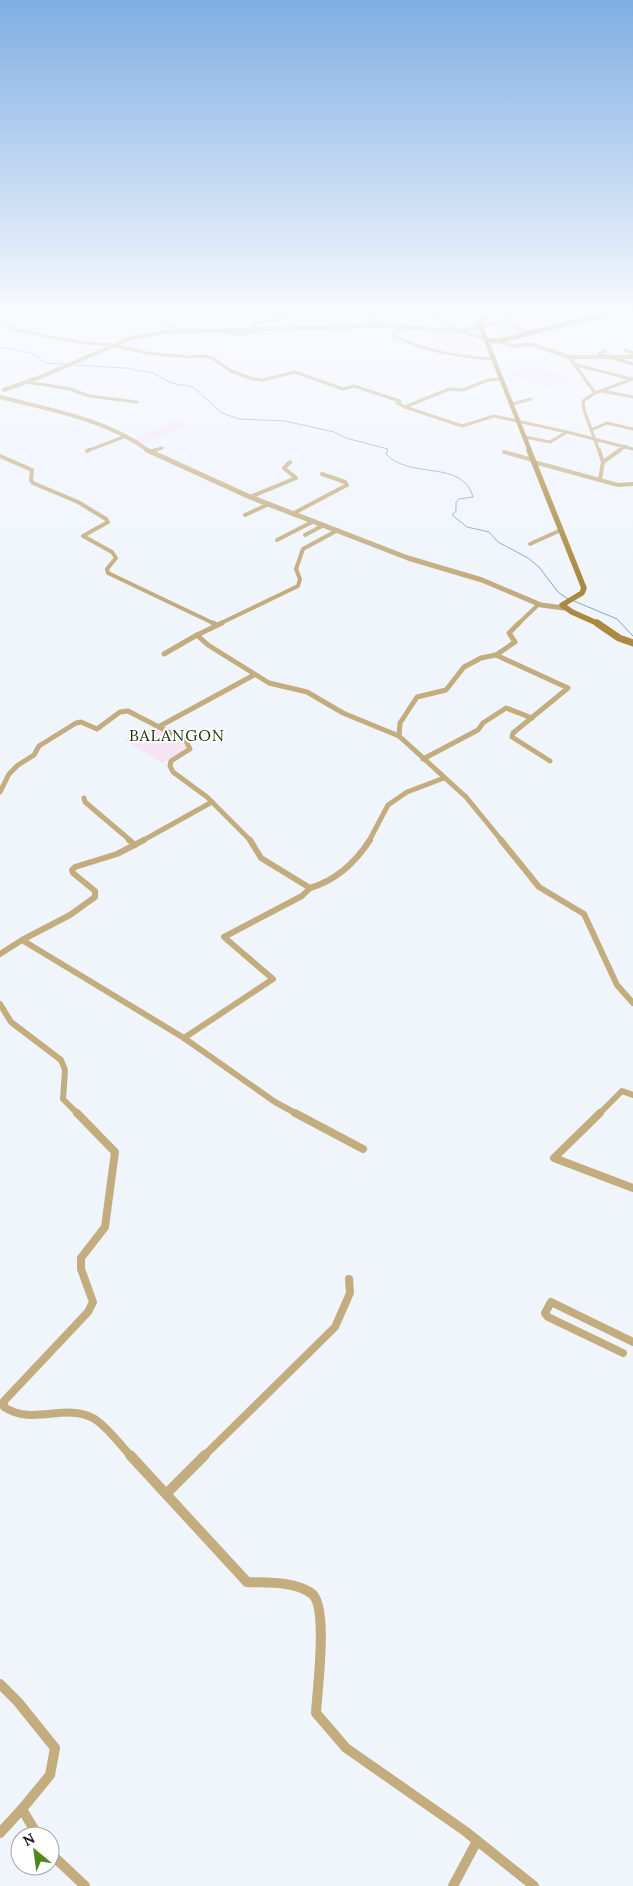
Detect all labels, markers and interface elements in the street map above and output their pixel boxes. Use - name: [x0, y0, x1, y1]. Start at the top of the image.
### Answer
- district label: BALANGON: [129, 725, 225, 745]
- north arrow: [10, 1826, 60, 1876]
- text: N: [20, 1829, 38, 1850]

